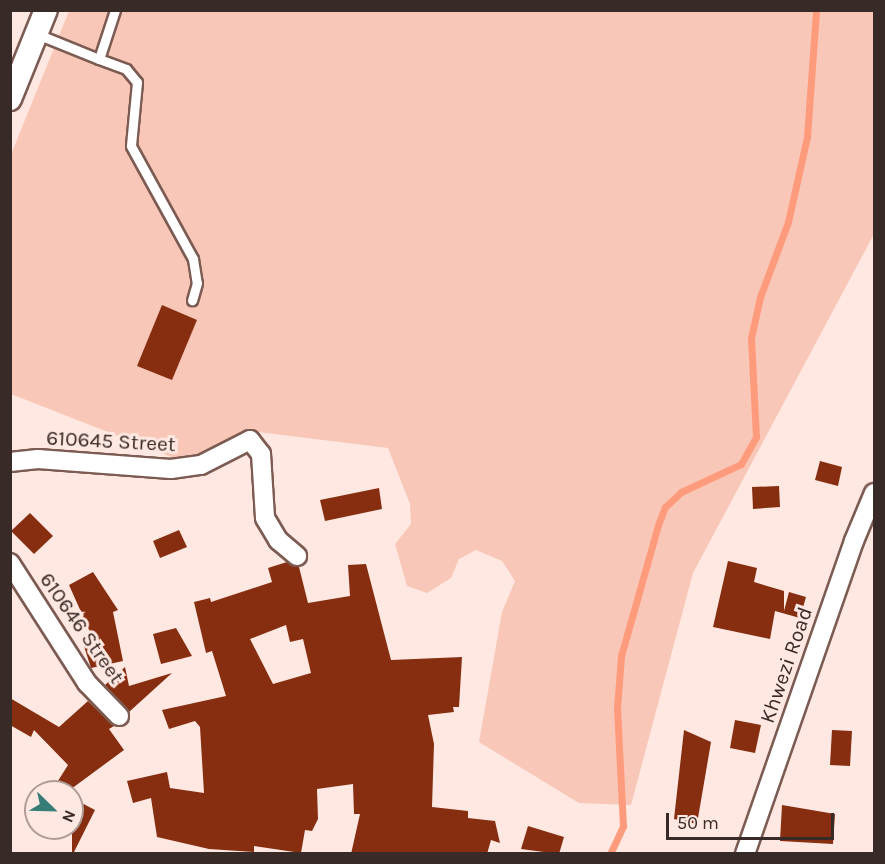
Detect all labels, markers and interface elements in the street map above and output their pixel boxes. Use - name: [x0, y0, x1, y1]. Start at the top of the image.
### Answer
- street label: 610645 Street: [46, 425, 176, 457]
- street label: 610646 Street: [34, 568, 130, 688]
- street label: Khwezi Road: [754, 604, 818, 726]
- north arrow: [24, 780, 84, 840]
- scale bar: [669, 801, 837, 839]
- text: N: [58, 807, 80, 825]
- text: 50 m: [677, 812, 719, 834]

